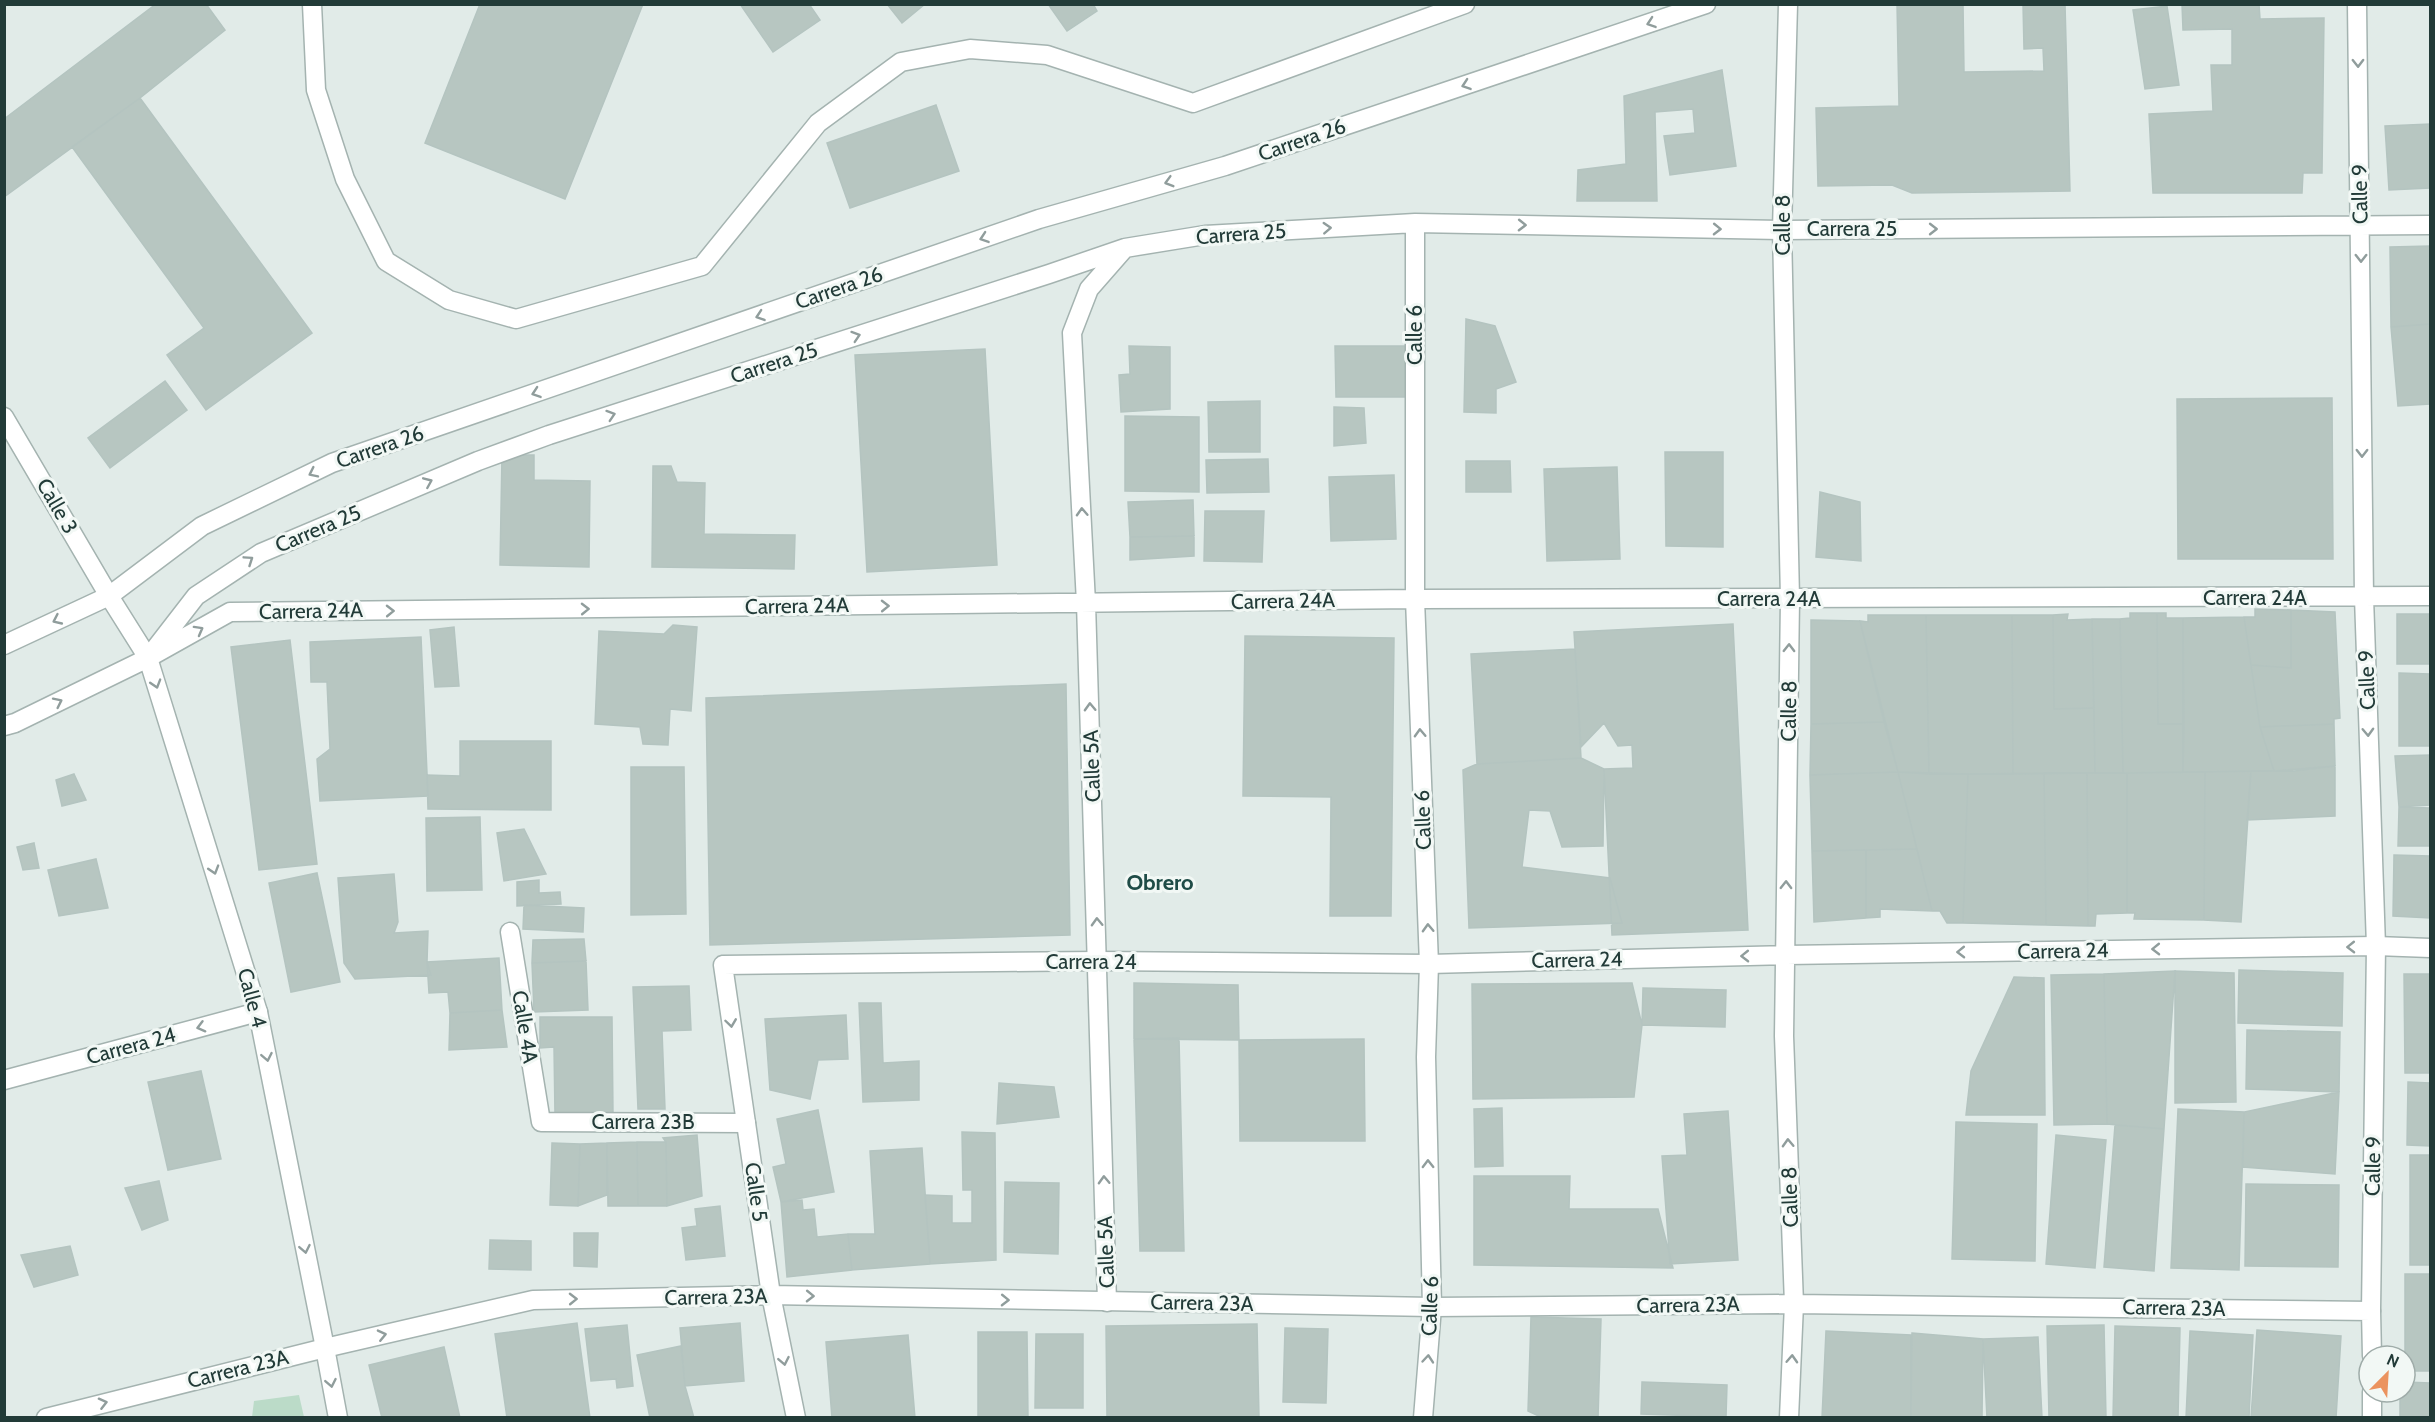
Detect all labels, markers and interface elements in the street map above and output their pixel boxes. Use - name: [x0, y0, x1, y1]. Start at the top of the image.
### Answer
- one-way arrow: [1646, 16, 1657, 28]
- one-way arrow: [2352, 58, 2364, 67]
- one-way arrow: [1461, 78, 1472, 91]
- street label: Carrera 26: [1255, 113, 1349, 166]
- street label: Calle 9: [2346, 164, 2373, 224]
- one-way arrow: [1164, 175, 1175, 187]
- street label: Calle 8: [1770, 194, 1795, 256]
- street label: Carrera 25: [1807, 216, 1897, 241]
- street label: Carrera 25: [1195, 218, 1287, 249]
- one-way arrow: [1517, 219, 1526, 231]
- one-way arrow: [1322, 221, 1331, 234]
- one-way arrow: [1712, 223, 1721, 235]
- one-way arrow: [1928, 223, 1937, 235]
- one-way arrow: [979, 231, 990, 244]
- one-way arrow: [2355, 253, 2367, 262]
- street label: Carrera 26: [792, 261, 886, 314]
- street label: Calle 6: [1402, 305, 1427, 365]
- one-way arrow: [755, 308, 766, 321]
- one-way arrow: [850, 331, 861, 344]
- street label: Carrera 25: [727, 337, 821, 388]
- one-way arrow: [531, 386, 542, 398]
- one-way arrow: [605, 410, 616, 422]
- street label: Carrera 26: [333, 420, 427, 473]
- one-way arrow: [2356, 448, 2369, 457]
- one-way arrow: [308, 465, 319, 477]
- street label: Calle 3: [32, 474, 83, 538]
- one-way arrow: [421, 477, 432, 489]
- street label: Carrera 25: [271, 499, 364, 558]
- one-way arrow: [1075, 507, 1088, 516]
- one-way arrow: [243, 556, 254, 567]
- street label: Carrera 24A: [2203, 585, 2307, 610]
- street label: Carrera 24A: [1717, 586, 1821, 611]
- street label: Carrera 24A: [1231, 587, 1335, 614]
- street label: Carrera 24A: [745, 592, 849, 619]
- street label: Carrera 24A: [259, 597, 363, 624]
- one-way arrow: [880, 599, 889, 612]
- one-way arrow: [580, 603, 589, 615]
- one-way arrow: [385, 605, 394, 617]
- one-way arrow: [52, 613, 63, 625]
- one-way arrow: [193, 625, 203, 637]
- one-way arrow: [1783, 644, 1795, 653]
- street label: Calle 9: [2353, 649, 2380, 711]
- one-way arrow: [149, 678, 161, 689]
- street label: Calle 8: [1775, 680, 1802, 742]
- one-way arrow: [51, 698, 62, 710]
- one-way arrow: [1083, 702, 1096, 711]
- one-way arrow: [2362, 727, 2375, 736]
- one-way arrow: [1413, 728, 1426, 737]
- street label: Calle 5A: [1078, 729, 1105, 803]
- street label: Calle 6: [1409, 789, 1436, 851]
- one-way arrow: [206, 864, 219, 875]
- district label: Obrero: [1126, 869, 1194, 896]
- one-way arrow: [1780, 881, 1793, 890]
- one-way arrow: [1091, 918, 1103, 927]
- one-way arrow: [1421, 923, 1434, 932]
- street label: Carrera 24: [2017, 937, 2109, 964]
- one-way arrow: [2347, 940, 2356, 953]
- one-way arrow: [2152, 943, 2161, 956]
- street label: Carrera 24: [1531, 946, 1623, 973]
- one-way arrow: [1957, 946, 1966, 958]
- street label: Carrera 24: [1045, 949, 1137, 974]
- one-way arrow: [1741, 950, 1750, 962]
- street label: Calle 4: [233, 965, 272, 1030]
- street label: Calle 4A: [507, 989, 544, 1065]
- one-way arrow: [725, 1019, 737, 1028]
- one-way arrow: [196, 1020, 206, 1033]
- street label: Carrera 24: [84, 1022, 178, 1069]
- one-way arrow: [260, 1052, 273, 1062]
- street label: Carrera 23B: [592, 1109, 694, 1134]
- street label: Calle 9: [2359, 1136, 2386, 1196]
- one-way arrow: [1782, 1139, 1795, 1148]
- one-way arrow: [1422, 1160, 1435, 1169]
- street label: Calle 5: [740, 1161, 773, 1223]
- street label: Calle 8: [1776, 1166, 1803, 1228]
- one-way arrow: [1098, 1176, 1110, 1185]
- street label: Calle 5A: [1092, 1215, 1119, 1289]
- one-way arrow: [298, 1243, 311, 1253]
- street label: Calle 6: [1416, 1275, 1443, 1337]
- street label: Carrera 23A: [664, 1283, 768, 1310]
- street label: Carrera 23A: [1150, 1289, 1254, 1316]
- one-way arrow: [805, 1290, 814, 1302]
- street label: Carrera 23A: [1636, 1291, 1740, 1318]
- one-way arrow: [568, 1293, 577, 1305]
- one-way arrow: [1000, 1294, 1009, 1306]
- street label: Carrera 23A: [2122, 1294, 2226, 1321]
- one-way arrow: [377, 1329, 387, 1342]
- street label: Carrera 23A: [185, 1344, 291, 1393]
- north arrow: [2357, 1344, 2417, 1404]
- text: N: [2384, 1350, 2402, 1372]
- one-way arrow: [1421, 1355, 1434, 1364]
- one-way arrow: [1785, 1355, 1798, 1364]
- one-way arrow: [777, 1356, 790, 1366]
- one-way arrow: [324, 1377, 337, 1387]
- one-way arrow: [98, 1398, 108, 1411]

